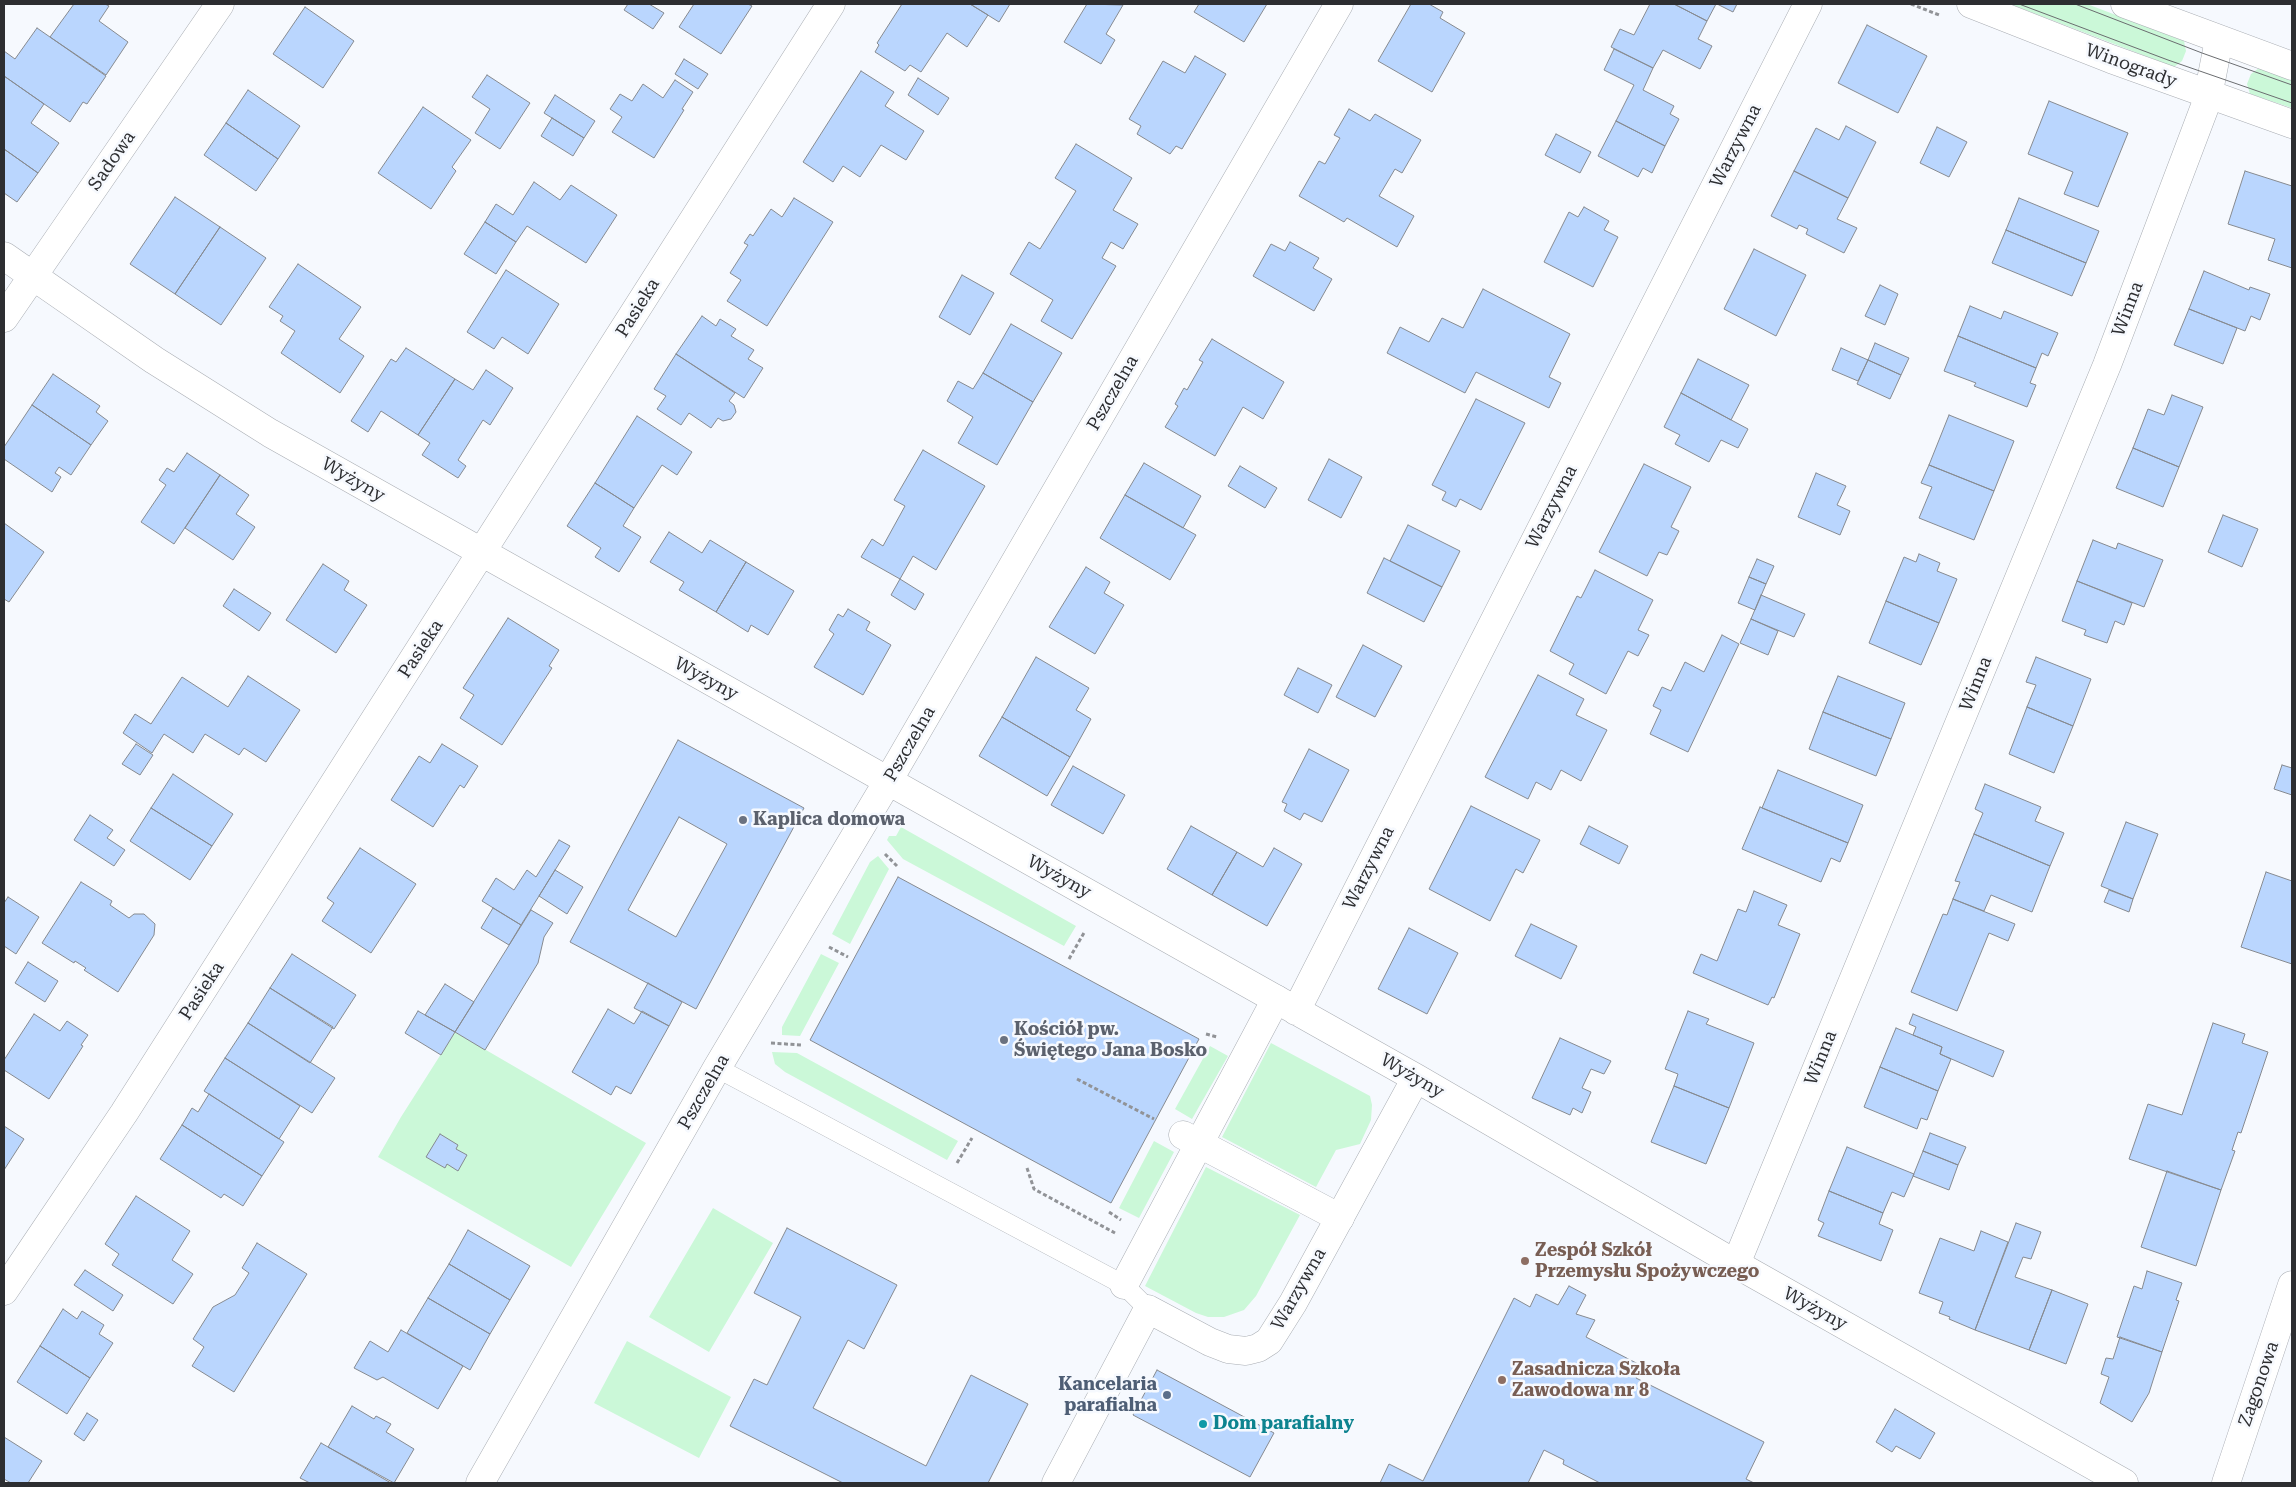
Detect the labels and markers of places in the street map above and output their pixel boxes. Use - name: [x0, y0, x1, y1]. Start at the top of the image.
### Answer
- place label: Kaplica domowa: [753, 809, 905, 831]
- marker: Kaplica domowa: [737, 814, 749, 826]
- place label: Kościół pw. Świętego Jana Bosko: [1014, 1019, 1207, 1062]
- marker: Kościół pw. Świętego Jana Bosko: [998, 1034, 1010, 1046]
- place label: Zespół Szkół Przemysłu Spożywczego: [1535, 1240, 1759, 1282]
- marker: Zespół Szkół Przemysłu Spożywczego: [1519, 1255, 1531, 1267]
- place label: Zasadnicza Szkoła Zawodowa nr 8: [1512, 1359, 1680, 1402]
- place label: Kancelaria parafialna: [1058, 1374, 1157, 1416]
- marker: Zasadnicza Szkoła Zawodowa nr 8: [1496, 1374, 1508, 1386]
- marker: Kancelaria parafialna: [1161, 1389, 1173, 1401]
- place label: Dom parafialny: [1213, 1413, 1354, 1435]
- marker: Dom parafialny: [1197, 1418, 1209, 1430]

